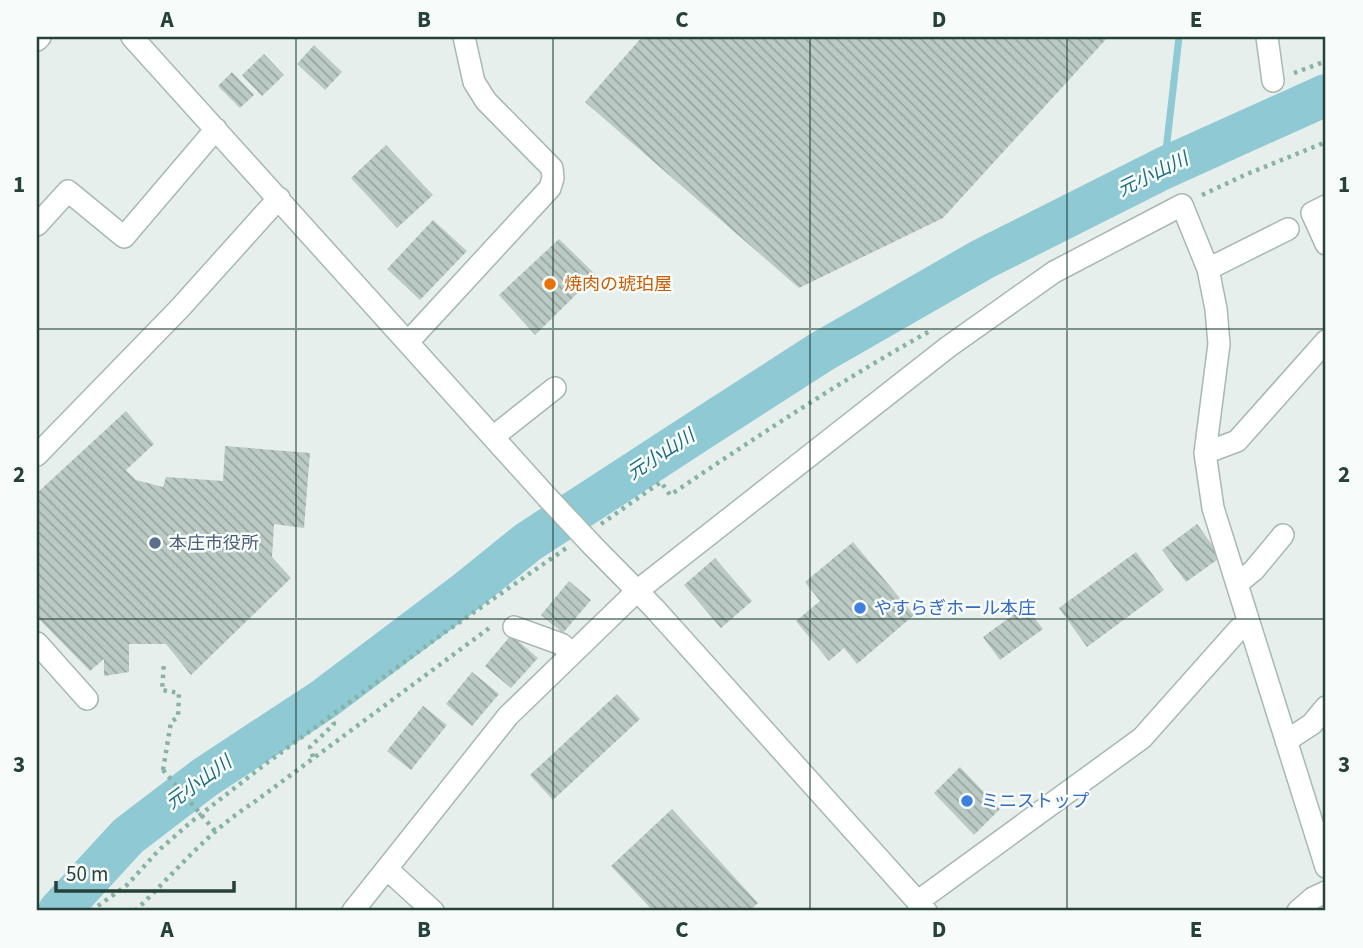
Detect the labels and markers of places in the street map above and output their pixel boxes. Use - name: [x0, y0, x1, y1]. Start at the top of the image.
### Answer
- place label: 焼肉の琥珀屋: [564, 272, 672, 297]
- marker: 焼肉の琥珀屋: [542, 276, 558, 292]
- place label: 本庄市役所: [169, 531, 259, 556]
- marker: 本庄市役所: [147, 535, 163, 551]
- place label: やすらぎホール本庄: [874, 596, 1036, 621]
- marker: やすらぎホール本庄: [852, 600, 868, 616]
- place label: ミニストップ: [981, 789, 1089, 814]
- marker: ミニストップ: [959, 793, 975, 809]

